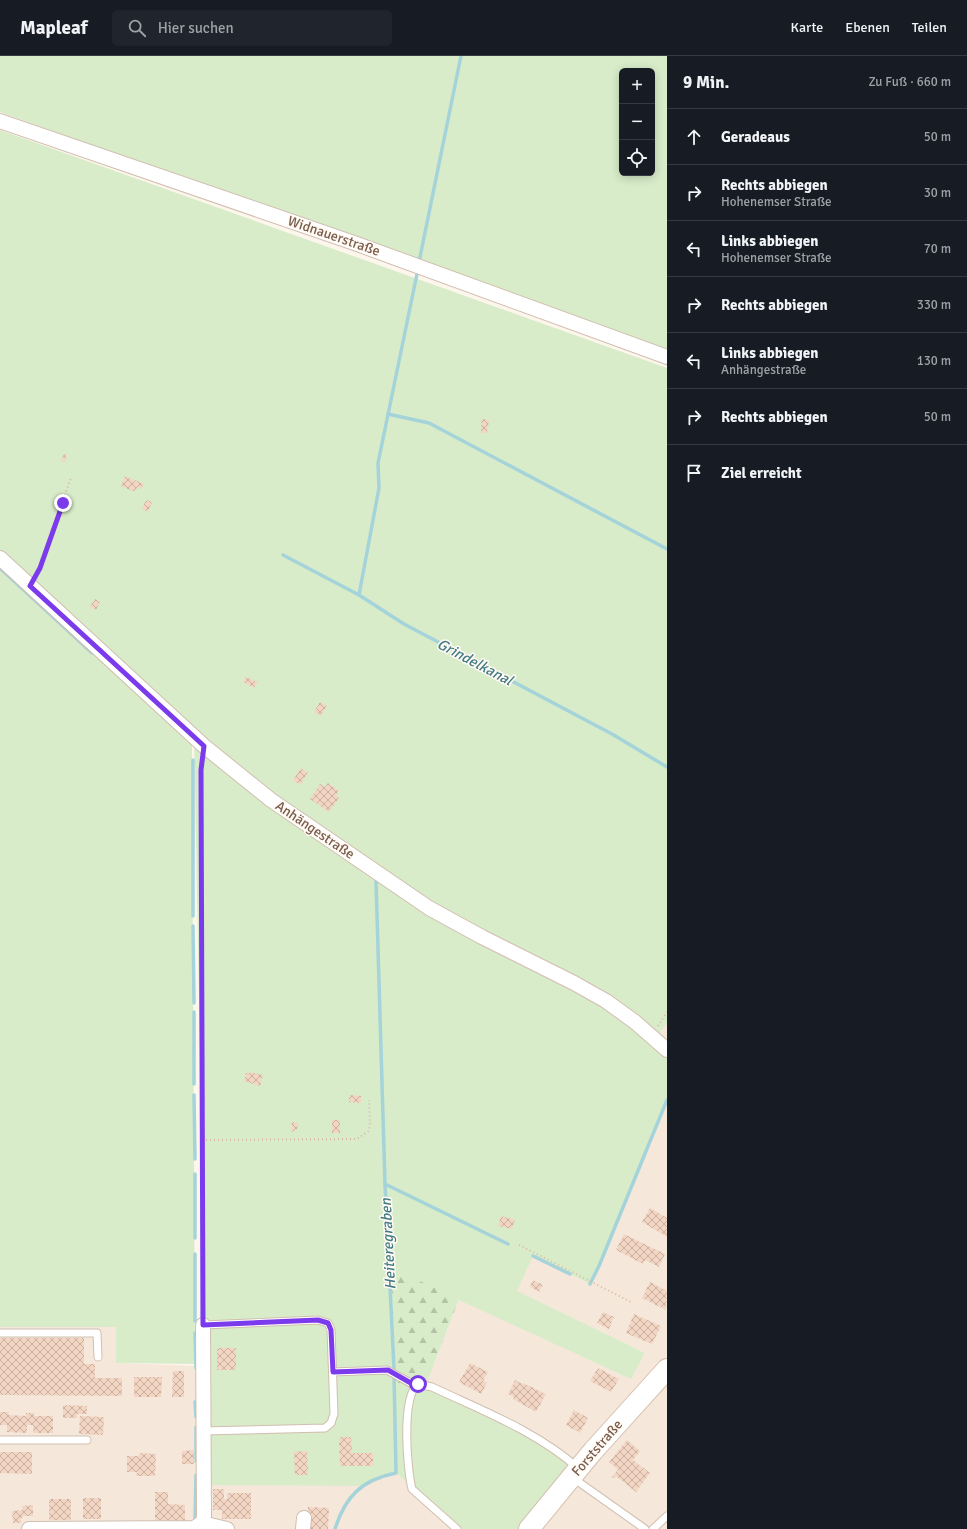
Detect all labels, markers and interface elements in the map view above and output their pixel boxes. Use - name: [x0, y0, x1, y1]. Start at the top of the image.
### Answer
- search box: [112, 10, 392, 46]
- text: Mapleaf: [20, 16, 88, 40]
- icon: search: [126, 17, 148, 39]
- text: Hier suchen: [158, 19, 234, 37]
- text: Karte: [791, 19, 823, 36]
- text: Ebenen: [845, 19, 890, 36]
- text: Teilen: [912, 19, 947, 36]
- map controls: [619, 68, 655, 176]
- button: +: [619, 68, 655, 104]
- text: 9 Min.: [683, 72, 729, 93]
- text: Zu Fuß · 660 m: [868, 74, 951, 90]
- button: −: [619, 104, 655, 140]
- icon: ahead: [683, 126, 705, 148]
- text: Geradeaus: [721, 128, 790, 146]
- text: 50 m: [924, 129, 951, 145]
- button: locate: [619, 140, 655, 176]
- text: Rechts abbiegen: [721, 176, 828, 194]
- icon: right: [683, 182, 705, 204]
- text: 30 m: [924, 185, 951, 201]
- text: Hohenemser Straße: [721, 194, 832, 210]
- street label: Widnauerstraße: [286, 212, 382, 260]
- text: Links abbiegen: [721, 232, 818, 250]
- icon: left: [683, 238, 705, 260]
- text: 70 m: [924, 241, 951, 257]
- text: Hohenemser Straße: [721, 250, 832, 266]
- icon: right: [683, 294, 705, 316]
- text: Rechts abbiegen: [721, 296, 828, 314]
- text: 330 m: [917, 297, 951, 313]
- text: Links abbiegen: [721, 344, 818, 362]
- icon: left: [683, 350, 705, 372]
- text: 130 m: [917, 353, 951, 369]
- text: Anhängestraße: [721, 362, 806, 378]
- icon: right: [683, 406, 705, 428]
- text: Rechts abbiegen: [721, 408, 828, 426]
- text: 50 m: [924, 409, 951, 425]
- icon: arrive: [683, 462, 705, 484]
- text: Ziel erreicht: [721, 464, 802, 482]
- route end: [54, 494, 72, 512]
- water label: Grindelkanal: [434, 635, 517, 690]
- street label: Anhängestraße: [272, 797, 358, 863]
- water label: Heiteregraben: [377, 1197, 399, 1290]
- route start: [409, 1375, 427, 1393]
- street label: Forststraße: [568, 1416, 626, 1480]

